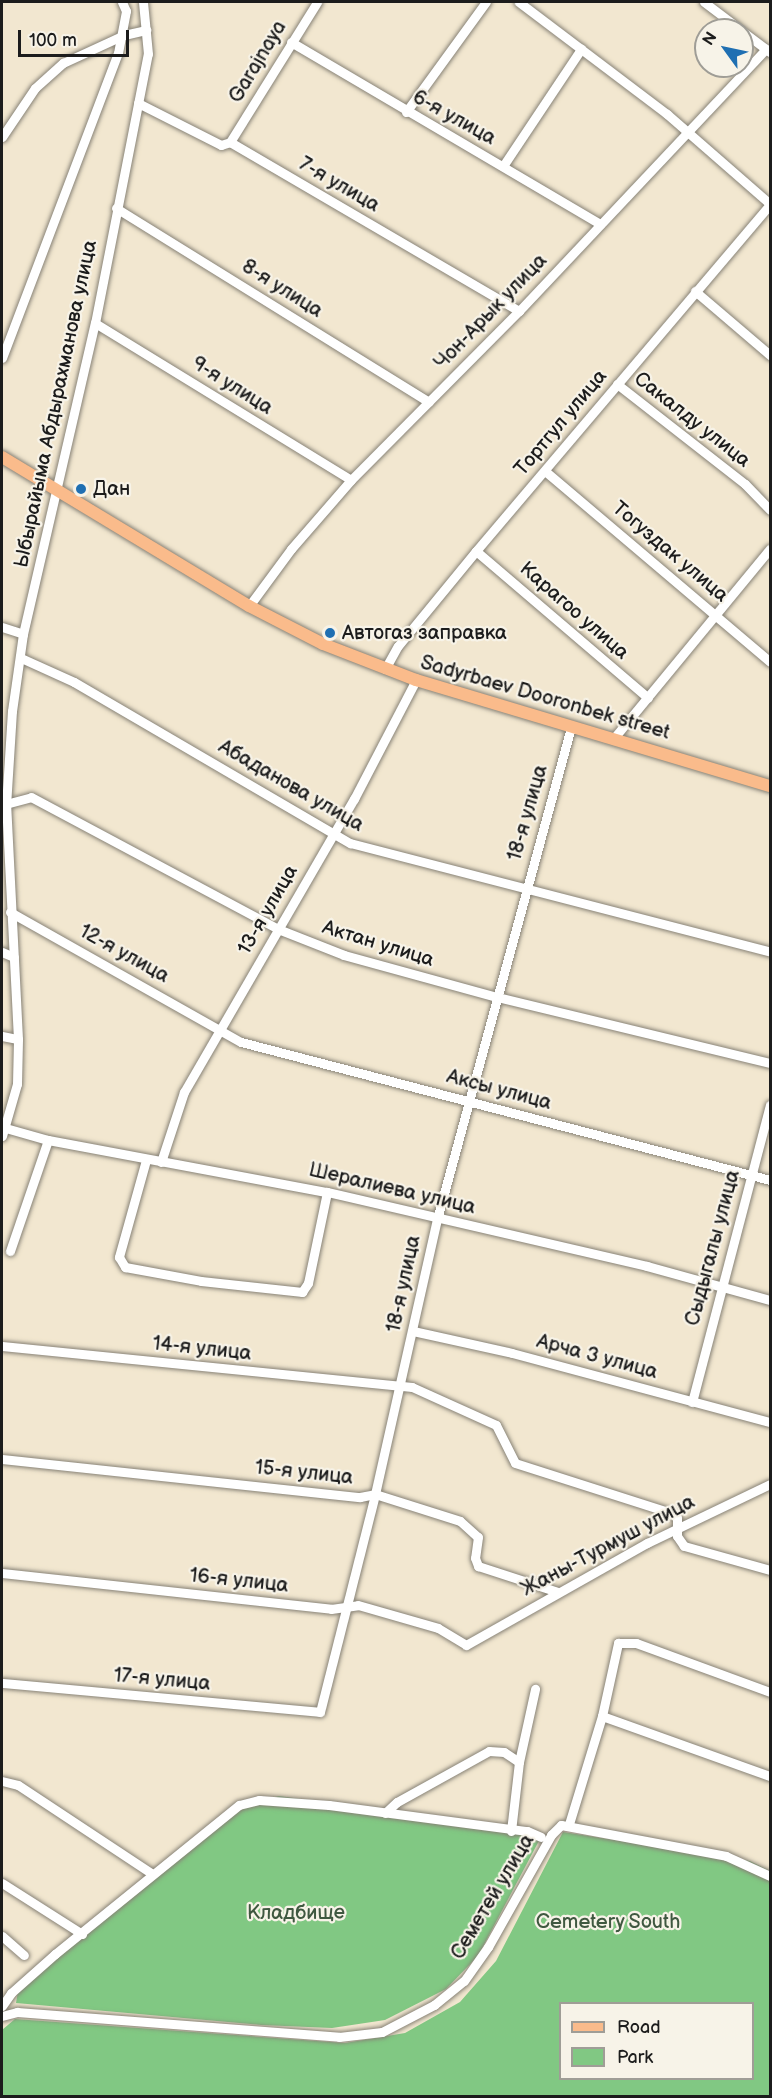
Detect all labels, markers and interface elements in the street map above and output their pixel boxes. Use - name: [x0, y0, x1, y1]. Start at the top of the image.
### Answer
- street label: Garajnaya: [224, 17, 292, 107]
- scale bar: [21, 18, 132, 56]
- north arrow: [694, 18, 754, 78]
- text: N: [699, 29, 721, 49]
- text: 100 m: [29, 30, 77, 51]
- street label: 6-я улица: [408, 85, 500, 151]
- street label: 7-я улица: [294, 152, 384, 218]
- street label: Ыбырайыма Абдырахманова улица: [10, 238, 102, 570]
- street label: Чон-Арык улица: [430, 249, 552, 375]
- street label: 8-я улица: [237, 255, 327, 323]
- street label: 9-я улица: [187, 352, 277, 420]
- street label: Тортгул улица: [510, 365, 612, 481]
- street label: Сакалду улица: [629, 367, 755, 473]
- place label: Дан: [93, 477, 130, 501]
- marker: Дан: [74, 482, 88, 496]
- street label: Тогуздак улица: [607, 497, 733, 607]
- street label: Карагоо улица: [515, 557, 633, 665]
- place label: Автогаз заправка: [342, 621, 507, 645]
- marker: Автогаз заправка: [323, 626, 337, 640]
- street label: Sadyrbaev Dooronbek street: [418, 651, 672, 745]
- street label: Абаданова улица: [214, 735, 368, 837]
- street label: 18-я улица: [503, 762, 553, 864]
- street label: 13-я улица: [233, 861, 303, 959]
- street label: Актан улица: [319, 916, 437, 972]
- street label: 12-я улица: [75, 920, 173, 988]
- street label: Аксы улица: [444, 1065, 554, 1115]
- street label: Шералиева улица: [306, 1158, 478, 1220]
- street label: Сыдыгалы улица: [681, 1168, 745, 1328]
- street label: 18-я улица: [382, 1233, 426, 1335]
- street label: Арча 3 улица: [534, 1329, 660, 1385]
- street label: 14-я улица: [151, 1332, 253, 1366]
- street label: 15-я улица: [254, 1456, 354, 1490]
- street label: Жаны-Турмуш улица: [517, 1490, 699, 1602]
- street label: 16-я улица: [188, 1564, 290, 1598]
- street label: 17-я улица: [113, 1664, 211, 1696]
- street label: Семетей улица: [446, 1830, 540, 1964]
- park label: Кладбище: [247, 1901, 345, 1925]
- park label: Cemetery South: [535, 1910, 681, 1934]
- legend: [559, 2002, 754, 2080]
- text: Road: [617, 2017, 661, 2038]
- text: Park: [617, 2047, 653, 2068]

